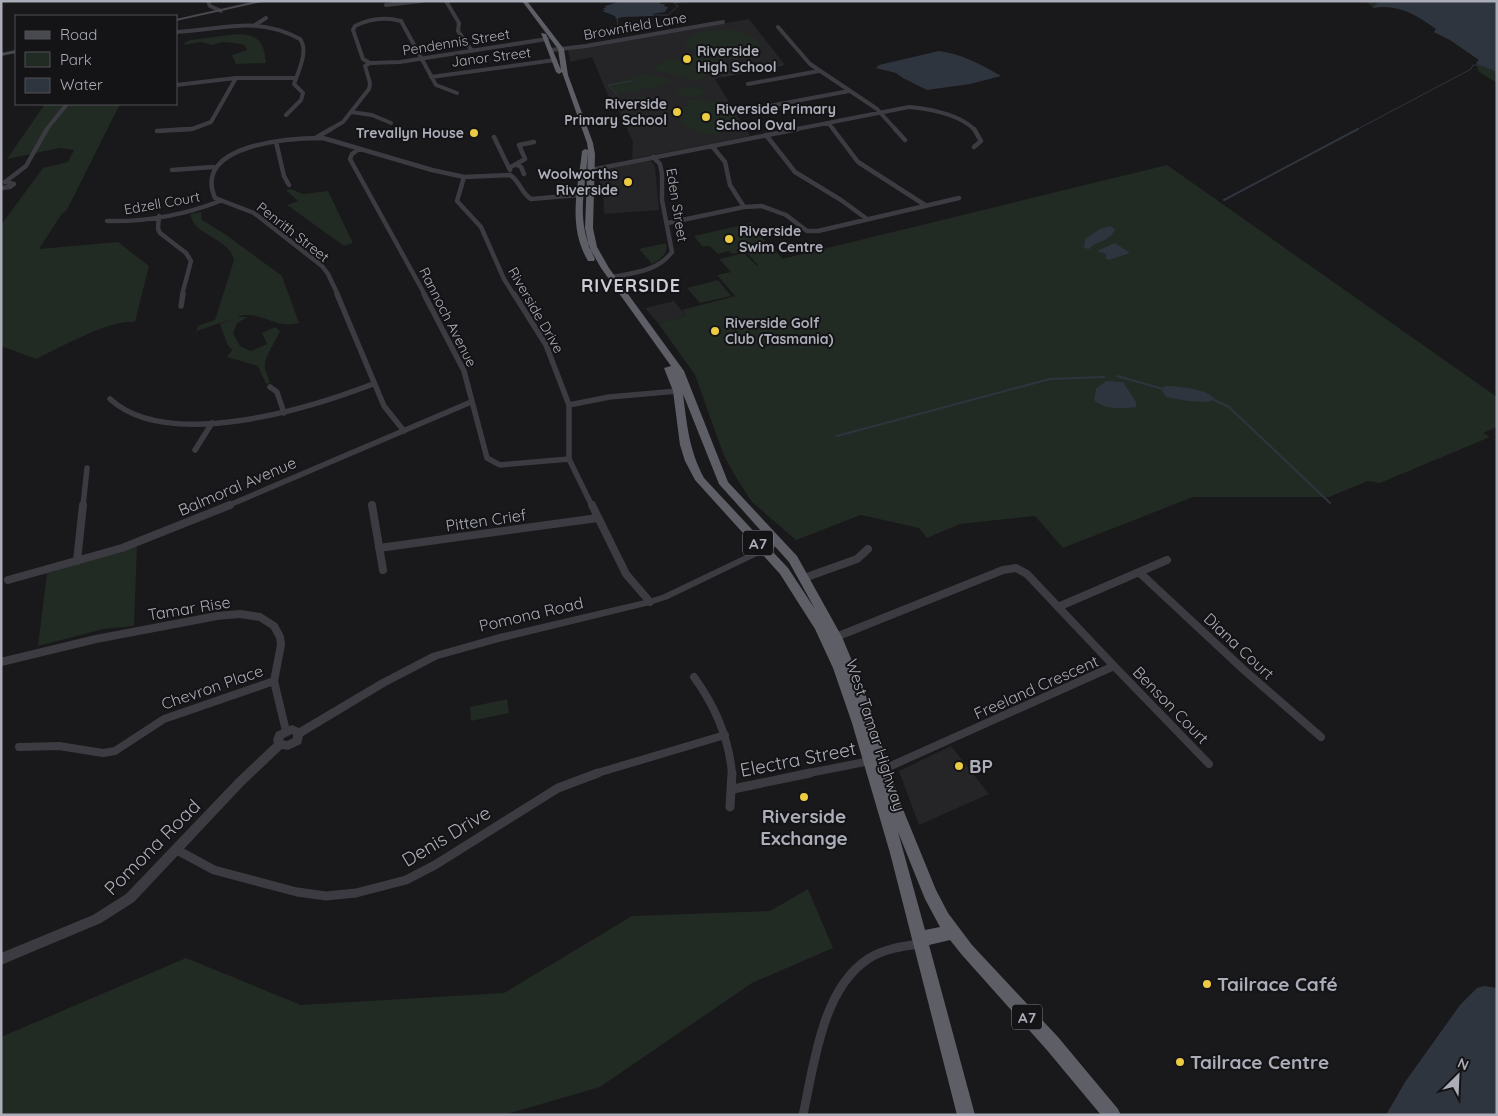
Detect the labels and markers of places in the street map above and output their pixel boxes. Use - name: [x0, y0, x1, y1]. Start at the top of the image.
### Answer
- place label: Riverside High School: [697, 42, 777, 76]
- marker: Riverside High School: [681, 53, 693, 65]
- place label: Riverside Primary School: [564, 95, 667, 129]
- place label: Riverside Primary School Oval: [716, 100, 836, 134]
- marker: Riverside Primary School: [671, 106, 683, 118]
- marker: Riverside Primary School Oval: [700, 111, 712, 123]
- place label: Trevallyn House: [356, 124, 464, 142]
- marker: Trevallyn House: [468, 127, 480, 139]
- place label: Woolworths Riverside: [538, 165, 618, 199]
- marker: Woolworths Riverside: [622, 176, 634, 188]
- place label: Riverside Swim Centre: [739, 222, 823, 256]
- marker: Riverside Swim Centre: [723, 233, 735, 245]
- place label: Riverside Golf Club (Tasmania): [725, 314, 833, 348]
- marker: Riverside Golf Club (Tasmania): [709, 325, 721, 337]
- place label: BP: [969, 754, 993, 778]
- marker: BP: [953, 760, 965, 772]
- marker: Riverside Exchange: [798, 791, 810, 803]
- place label: Riverside Exchange: [760, 804, 848, 850]
- place label: Tailrace Café: [1217, 972, 1338, 996]
- marker: Tailrace Café: [1201, 978, 1213, 990]
- place label: Tailrace Centre: [1190, 1050, 1329, 1074]
- marker: Tailrace Centre: [1174, 1056, 1186, 1068]

